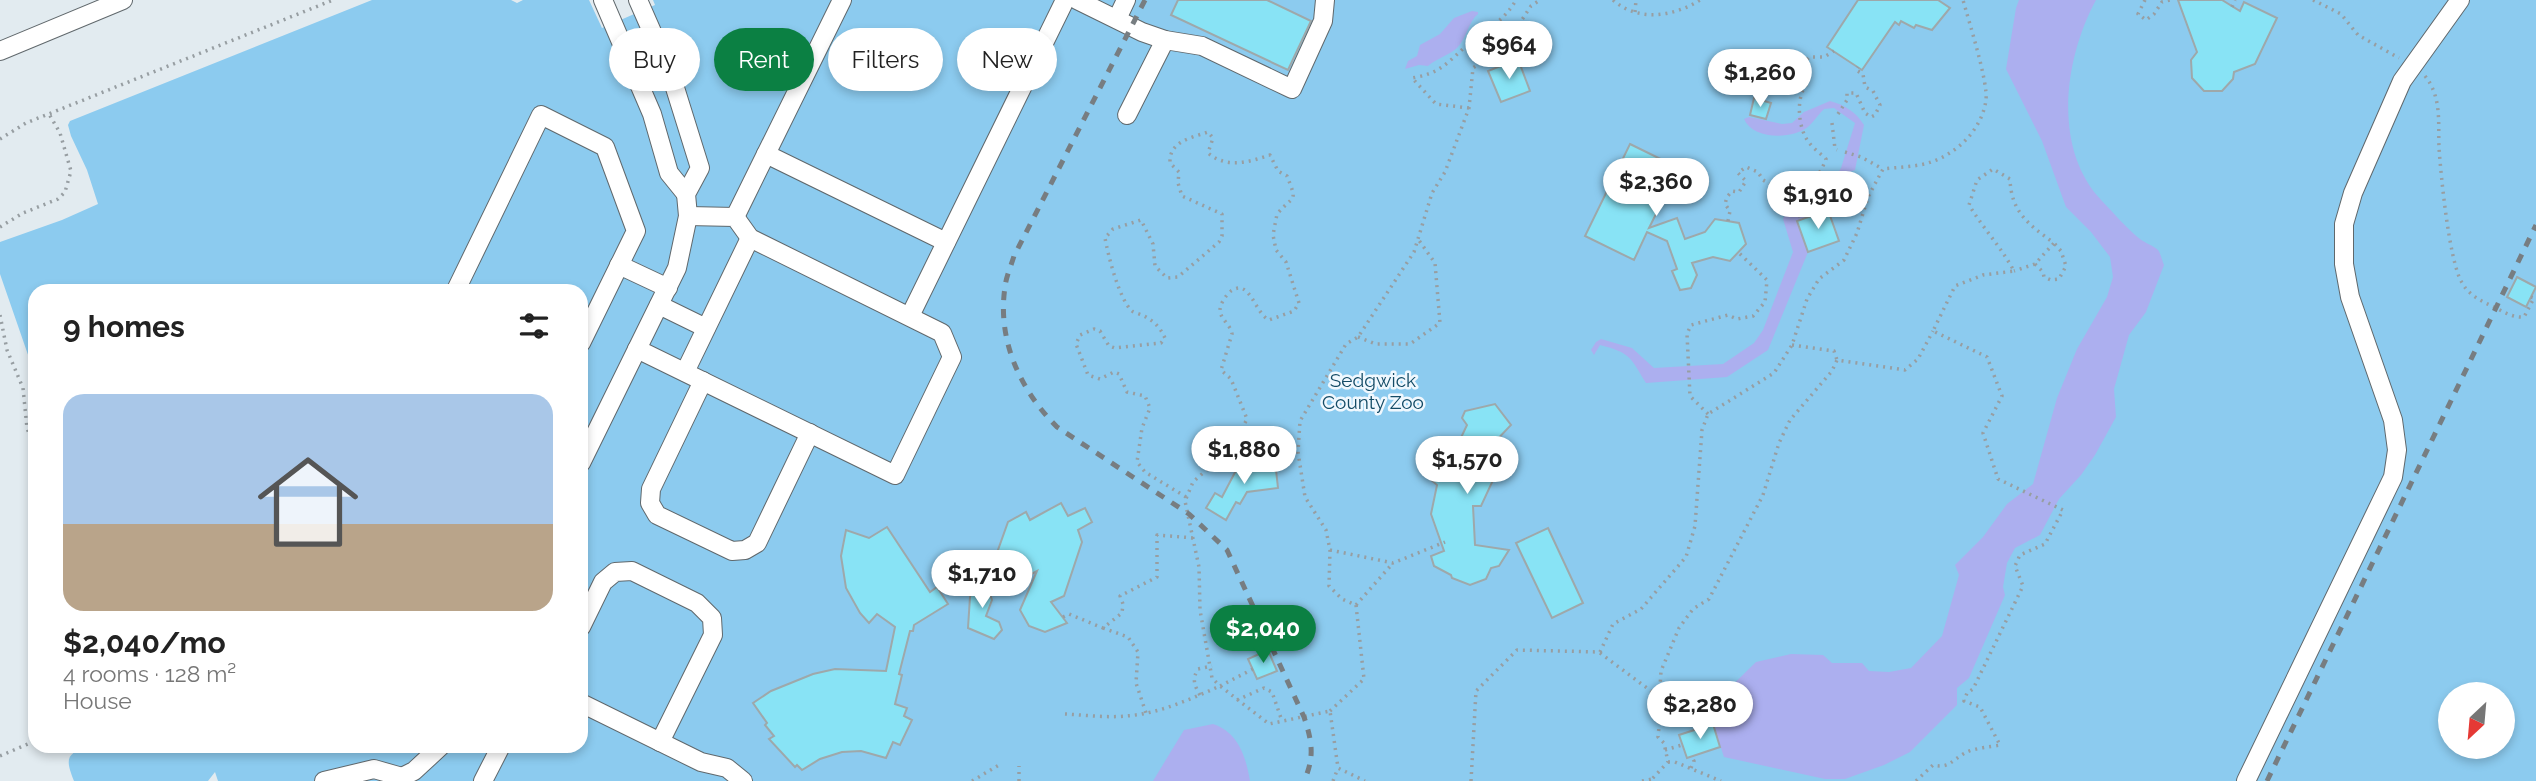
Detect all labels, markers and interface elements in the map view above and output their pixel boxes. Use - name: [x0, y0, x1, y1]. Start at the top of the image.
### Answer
- pin: $964: [1468, 22, 1550, 81]
- chip: Buy: [609, 28, 700, 91]
- chip: Rent: [714, 28, 814, 91]
- chip: Filters: [828, 28, 943, 91]
- chip: New: [957, 28, 1057, 91]
- text: $964: [1481, 30, 1537, 57]
- pin: $1,260: [1703, 50, 1817, 109]
- text: $1,260: [1724, 58, 1796, 85]
- pin: $2,360: [1599, 158, 1713, 218]
- text: $2,360: [1619, 167, 1693, 194]
- pin: $1,910: [1761, 172, 1875, 231]
- text: $1,910: [1783, 180, 1853, 207]
- icon: filters: [515, 307, 553, 345]
- text: 9 homes: [63, 309, 185, 344]
- park label: Sedgwick County Zoo: [1322, 369, 1424, 413]
- pin: $1,880: [1187, 426, 1301, 486]
- text: $1,880: [1207, 435, 1281, 462]
- pin: $1,570: [1410, 436, 1524, 496]
- icon: home: [245, 439, 371, 565]
- text: $1,570: [1431, 445, 1503, 472]
- pin: $1,710: [925, 550, 1039, 610]
- text: $1,710: [947, 559, 1017, 586]
- pin: $2,040: [1206, 606, 1320, 665]
- text: $2,040: [1226, 614, 1300, 641]
- text: $2,040/mo: [63, 625, 226, 660]
- text: 4 rooms · 128 m²: [63, 660, 236, 687]
- pin: $2,280: [1643, 682, 1757, 741]
- north arrow: [2438, 682, 2515, 760]
- map controls: [2438, 682, 2515, 759]
- text: House: [63, 687, 132, 714]
- text: $2,280: [1663, 690, 1737, 717]

